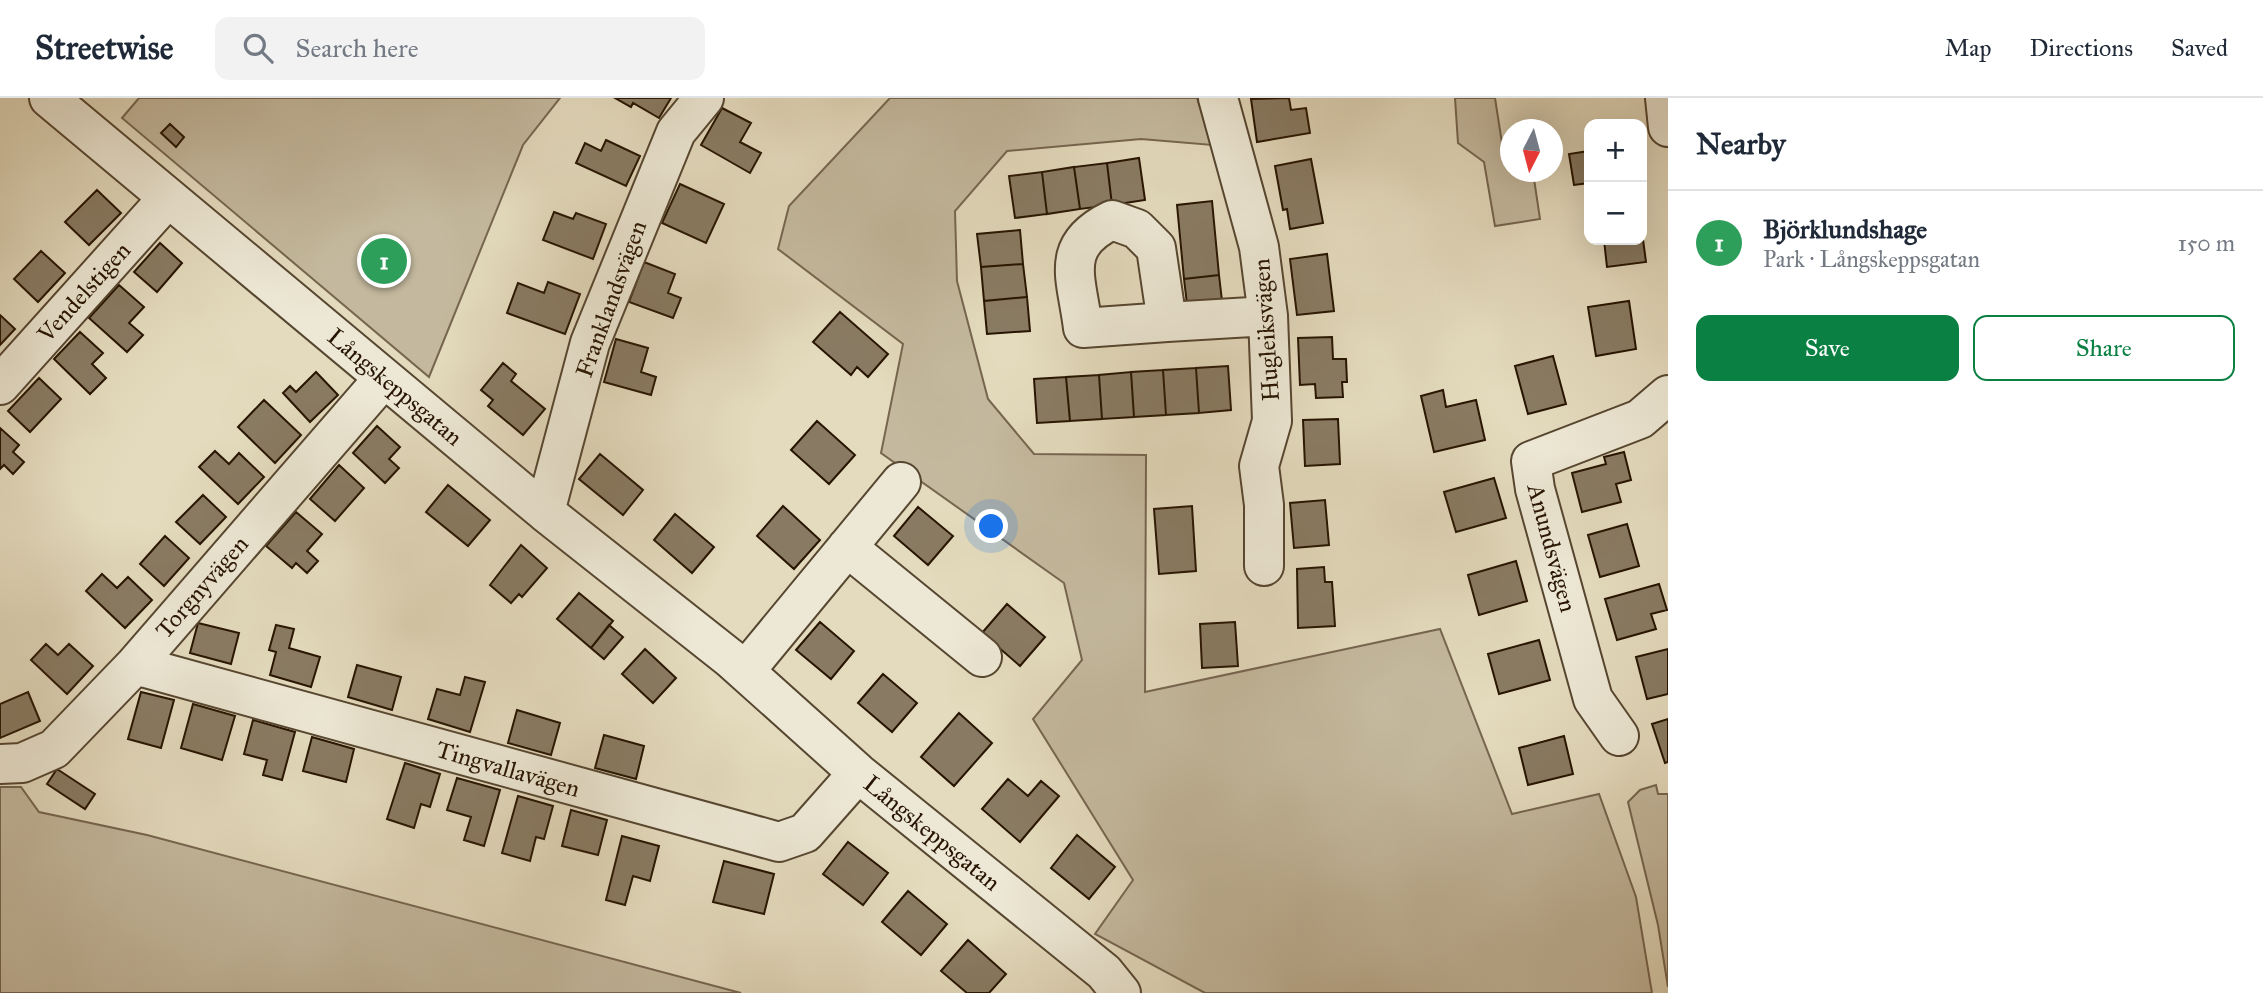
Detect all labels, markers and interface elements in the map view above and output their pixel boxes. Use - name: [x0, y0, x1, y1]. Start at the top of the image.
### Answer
- search box: [215, 17, 705, 80]
- text: Streetwise: [35, 28, 173, 68]
- icon: search: [239, 29, 277, 67]
- text: Search here: [295, 32, 418, 64]
- text: Map: [1945, 33, 1992, 63]
- text: Directions: [2030, 33, 2133, 63]
- text: Saved: [2171, 33, 2228, 63]
- north arrow: [1500, 119, 1563, 182]
- map controls: [1584, 119, 1647, 245]
- button: +: [1584, 119, 1647, 182]
- text: Nearby: [1696, 126, 1786, 162]
- button: −: [1584, 182, 1647, 245]
- text: Björklundshage: [1763, 213, 1927, 245]
- street label: Franklandsvägen: [569, 217, 653, 381]
- text: 1: [1714, 229, 1724, 257]
- text: 150 m: [2178, 229, 2235, 257]
- pin: 1: [361, 235, 407, 287]
- street label: Vendelstigen: [31, 236, 137, 349]
- text: Park · Långskeppsgatan: [1763, 245, 1980, 273]
- street label: Hugleiksvägen: [1246, 258, 1286, 402]
- button: Save: [1696, 315, 1959, 381]
- button: Share: [1973, 315, 2235, 381]
- street label: Långskeppsgatan: [321, 322, 469, 452]
- street label: Anundsvägen: [1520, 480, 1583, 615]
- your location: [974, 509, 1008, 543]
- street label: Torgnyvägen: [149, 529, 255, 645]
- street label: Tingvallavägen: [433, 734, 583, 804]
- street label: Långskeppsgatan: [858, 769, 1006, 897]

